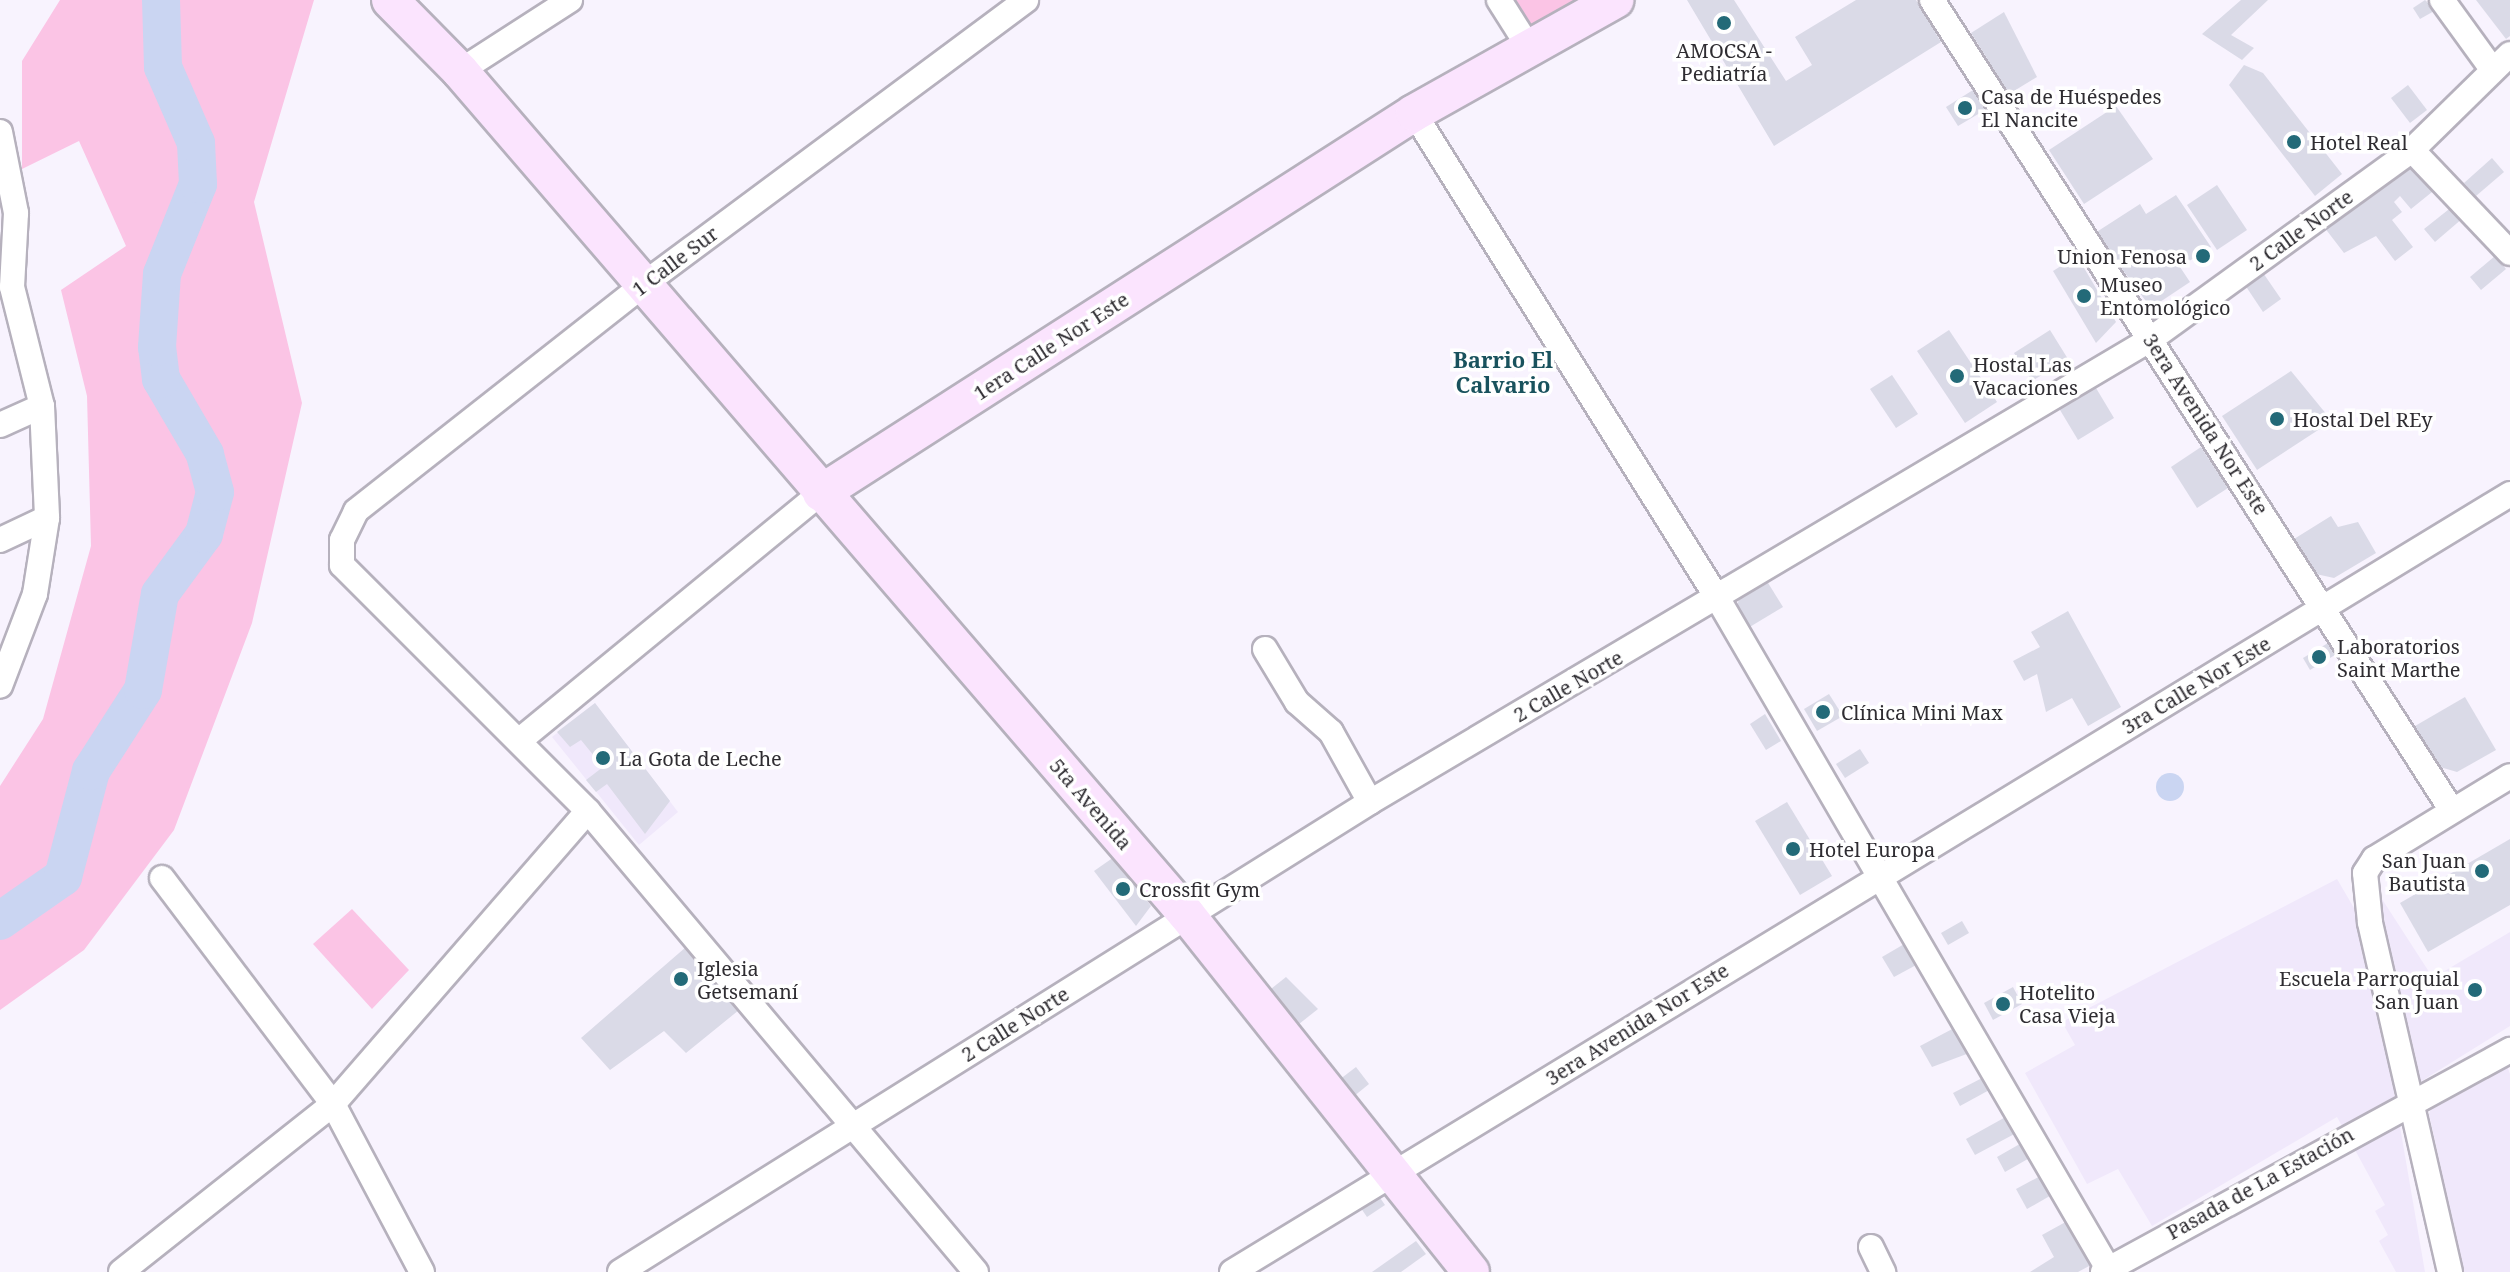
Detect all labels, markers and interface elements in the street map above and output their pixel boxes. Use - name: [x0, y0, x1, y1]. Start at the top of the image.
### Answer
- marker: AMOCSA - Pediatría: [1713, 12, 1735, 34]
- place label: AMOCSA - Pediatría: [1676, 38, 1772, 85]
- place label: Casa de Huéspedes El Nancite: [1981, 84, 2161, 131]
- marker: Casa de Huéspedes El Nancite: [1956, 99, 1974, 117]
- place label: Hotel Real: [2310, 130, 2408, 154]
- marker: Hotel Real: [2285, 133, 2303, 151]
- street label: 2 Calle Norte: [2245, 184, 2357, 276]
- street label: 1 Calle Sur: [627, 221, 723, 301]
- place label: Union Fenosa: [2057, 244, 2187, 268]
- marker: Union Fenosa: [2194, 247, 2212, 265]
- place label: Museo Entomológico: [2100, 272, 2231, 319]
- street label: 1era Calle Nor Este: [969, 287, 1133, 405]
- marker: Museo Entomológico: [2075, 287, 2093, 305]
- street label: 3era Avenida Nor Este: [2138, 329, 2274, 519]
- district label: Barrio El Calvario: [1453, 346, 1553, 398]
- place label: Hostal Las Vacaciones: [1973, 352, 2078, 399]
- marker: Hostal Las Vacaciones: [1948, 367, 1966, 385]
- place label: Hostal Del REy: [2293, 407, 2433, 431]
- marker: Hostal Del REy: [2268, 410, 2286, 428]
- street label: 3ra Calle Nor Este: [2117, 631, 2275, 739]
- place label: Laboratorios Saint Marthe: [2337, 634, 2461, 681]
- street label: 2 Calle Norte: [1509, 645, 1627, 727]
- marker: Laboratorios Saint Marthe: [2308, 646, 2330, 668]
- place label: Clínica Mini Max: [1841, 700, 2003, 724]
- marker: Clínica Mini Max: [1812, 701, 1834, 723]
- place label: La Gota de Leche: [619, 746, 782, 770]
- marker: La Gota de Leche: [594, 749, 612, 767]
- street label: 5ta Avenida: [1045, 754, 1137, 854]
- place label: Hotel Europa: [1809, 837, 1935, 861]
- marker: Hotel Europa: [1784, 840, 1802, 858]
- place label: San Juan Bautista: [2382, 848, 2466, 895]
- marker: San Juan Bautista: [2473, 862, 2491, 880]
- place label: Crossfit Gym: [1139, 877, 1260, 901]
- marker: Crossfit Gym: [1114, 880, 1132, 898]
- place label: Iglesia Getsemaní: [697, 956, 798, 1003]
- street label: 3era Avenida Nor Este: [1541, 958, 1733, 1090]
- place label: Escuela Parroquial San Juan: [2279, 966, 2459, 1013]
- marker: Iglesia Getsemaní: [672, 970, 690, 988]
- place label: Hotelito Casa Vieja: [2019, 980, 2116, 1027]
- street label: 2 Calle Norte: [957, 981, 1073, 1067]
- marker: Escuela Parroquial San Juan: [2466, 981, 2484, 999]
- marker: Hotelito Casa Vieja: [1994, 995, 2012, 1013]
- street label: Pasada de La Estación: [2162, 1122, 2358, 1244]

